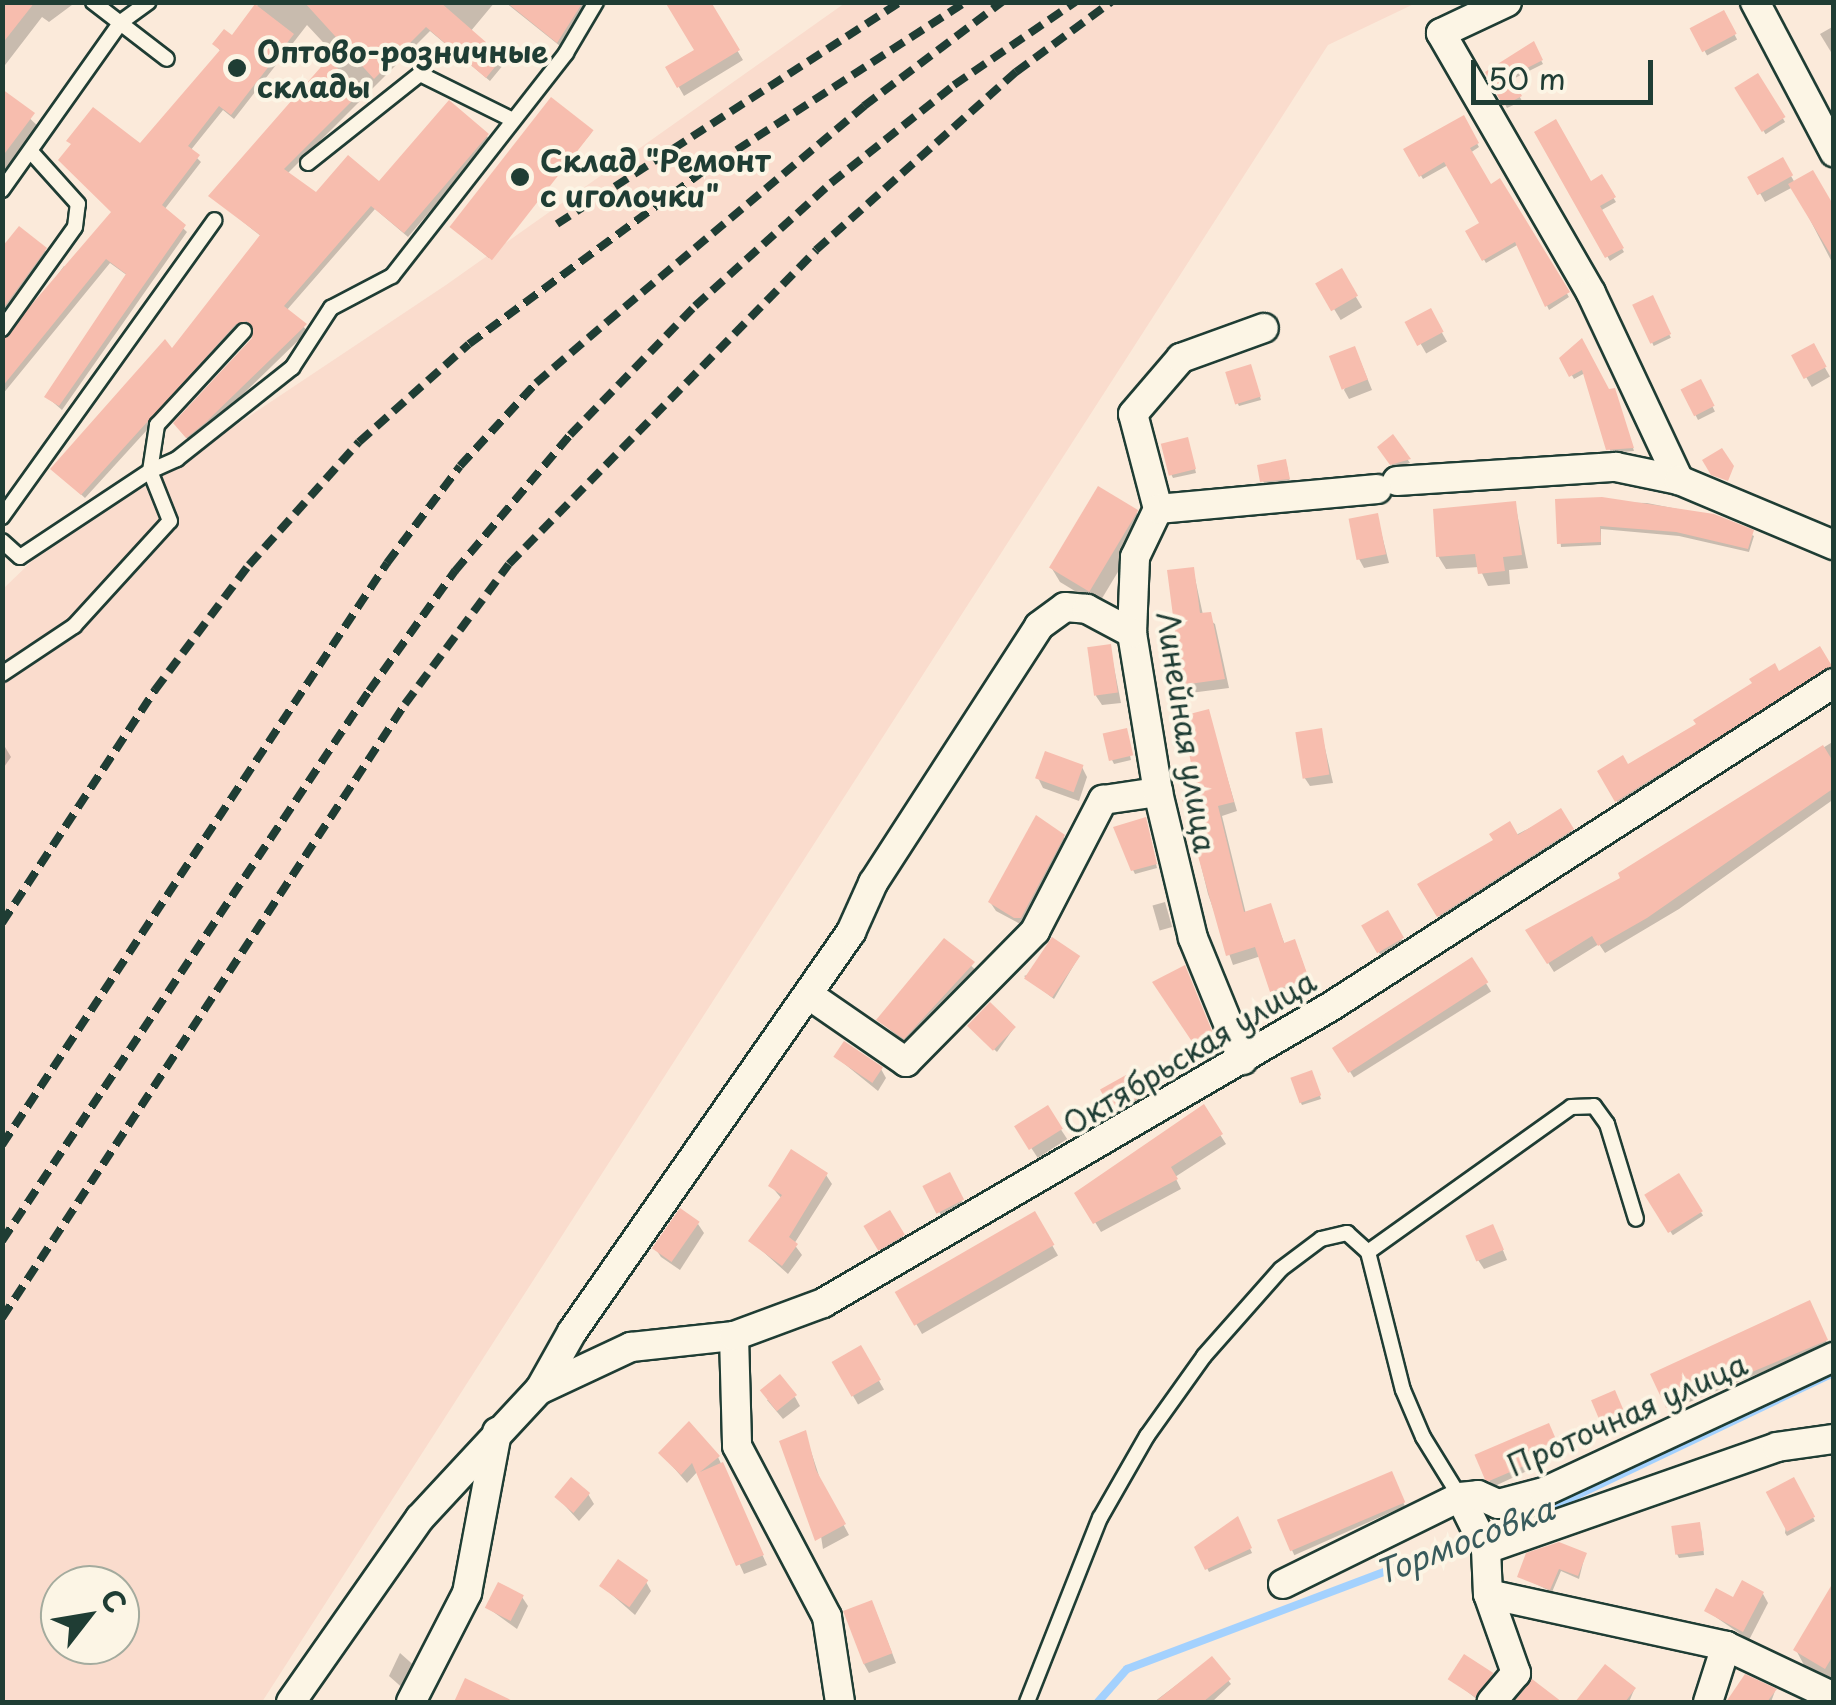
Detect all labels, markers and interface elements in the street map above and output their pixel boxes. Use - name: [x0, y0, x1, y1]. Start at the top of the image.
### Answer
- place label: Оптово-розничные склады: [257, 33, 548, 104]
- scale bar: [1476, 40, 1658, 102]
- text: 50 m: [1488, 55, 1566, 100]
- marker: Оптово-розничные склады: [226, 57, 248, 79]
- place label: Склад "Ремонт с иголочки": [540, 142, 771, 212]
- marker: Склад "Ремонт с иголочки": [509, 166, 531, 188]
- street label: Линейная улица: [1150, 608, 1224, 856]
- street label: Октябрьская улица: [1055, 962, 1323, 1142]
- street label: Проточная улица: [1501, 1345, 1753, 1483]
- water label: Тормосовка: [1369, 1488, 1559, 1592]
- north arrow: [40, 1565, 140, 1665]
- text: С: [91, 1580, 138, 1620]

